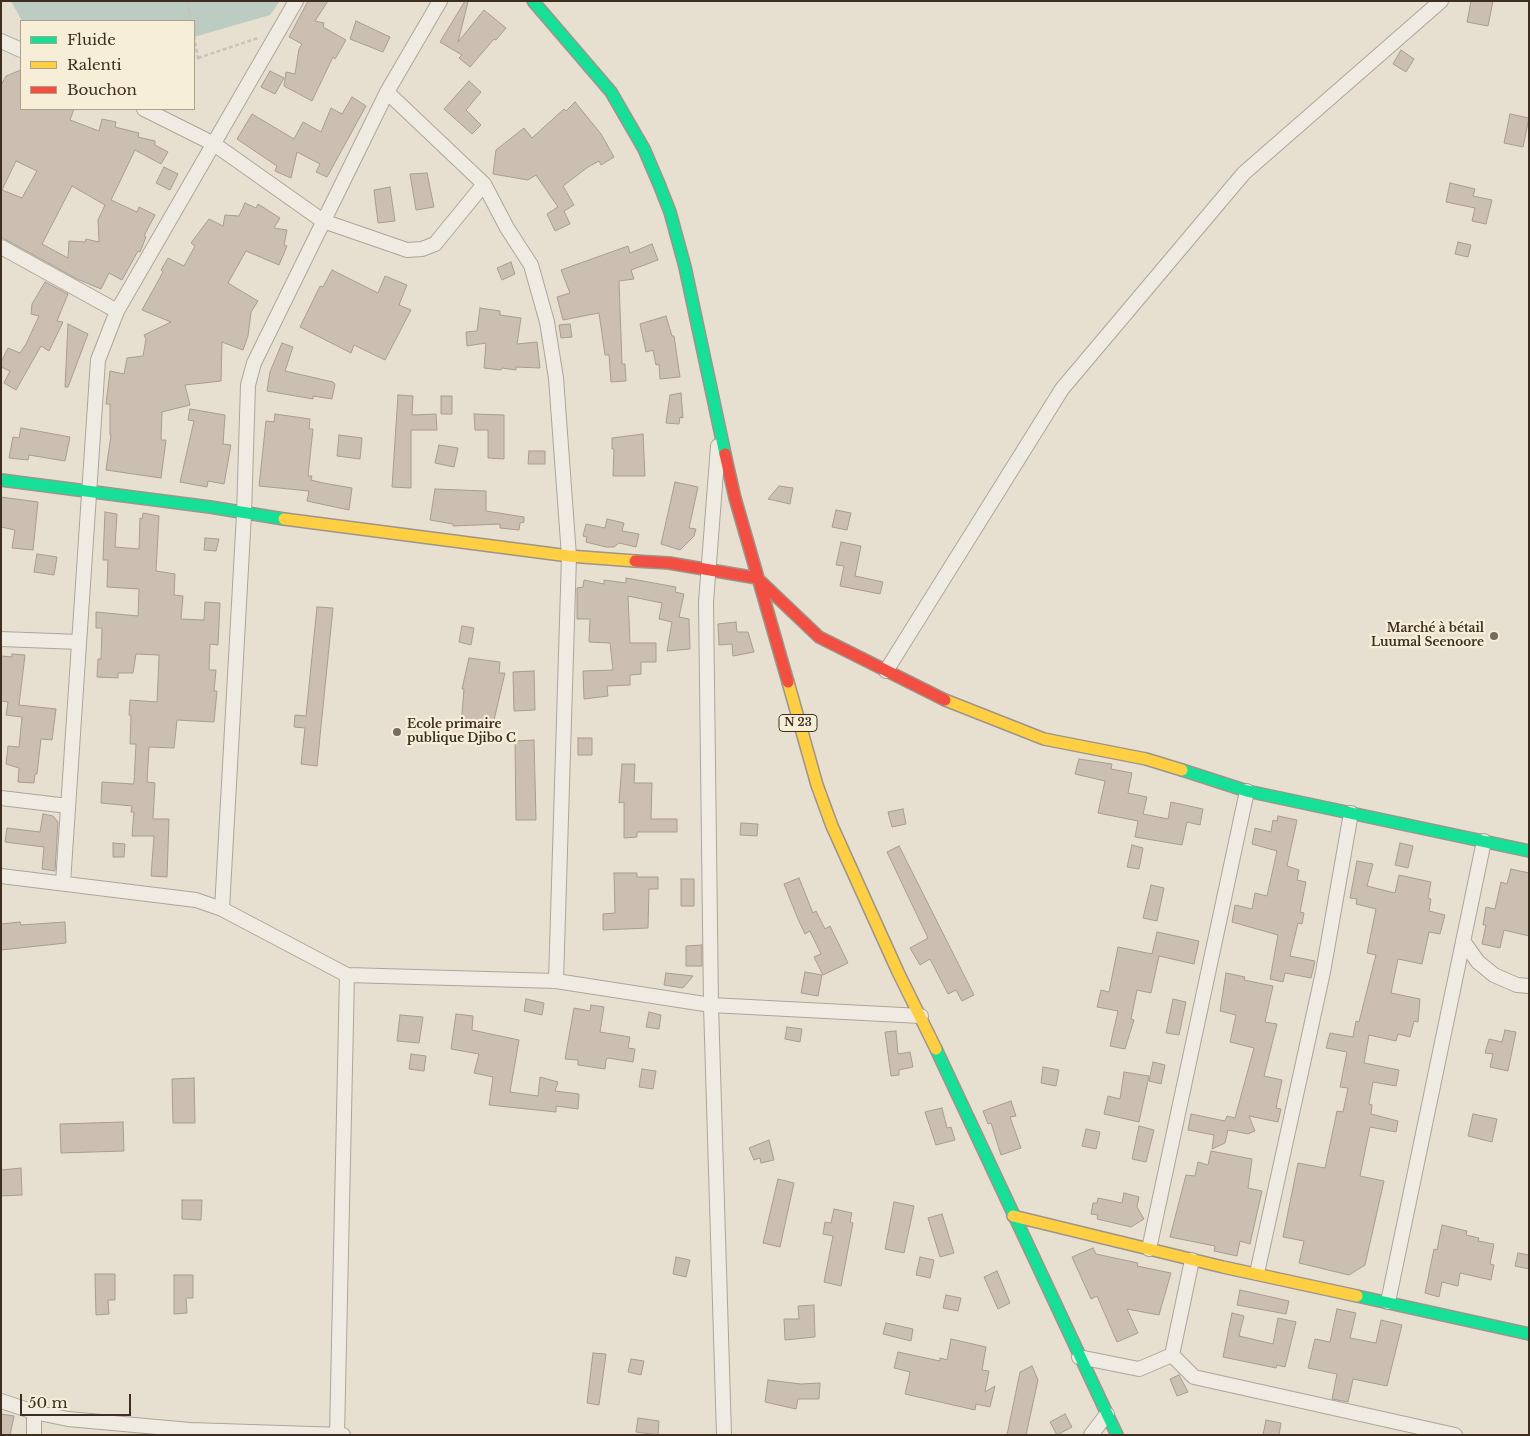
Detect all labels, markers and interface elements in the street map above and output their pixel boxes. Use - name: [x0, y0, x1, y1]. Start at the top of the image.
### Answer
- legend: [20, 20, 195, 110]
- text: Fluide: [67, 30, 116, 49]
- text: Ralenti: [67, 55, 122, 74]
- text: Bouchon: [67, 80, 137, 99]
- place label: Marché à bétail Luumal Seenoore: [1371, 622, 1484, 650]
- marker: Marché à bétail Luumal Seenoore: [1488, 630, 1500, 642]
- road number: N 23: [779, 714, 817, 731]
- place label: Ecole primaire publique Djibo C: [407, 718, 516, 746]
- marker: Ecole primaire publique Djibo C: [391, 726, 403, 738]
- scale bar: [22, 1384, 134, 1416]
- text: 50 m: [28, 1393, 68, 1412]

